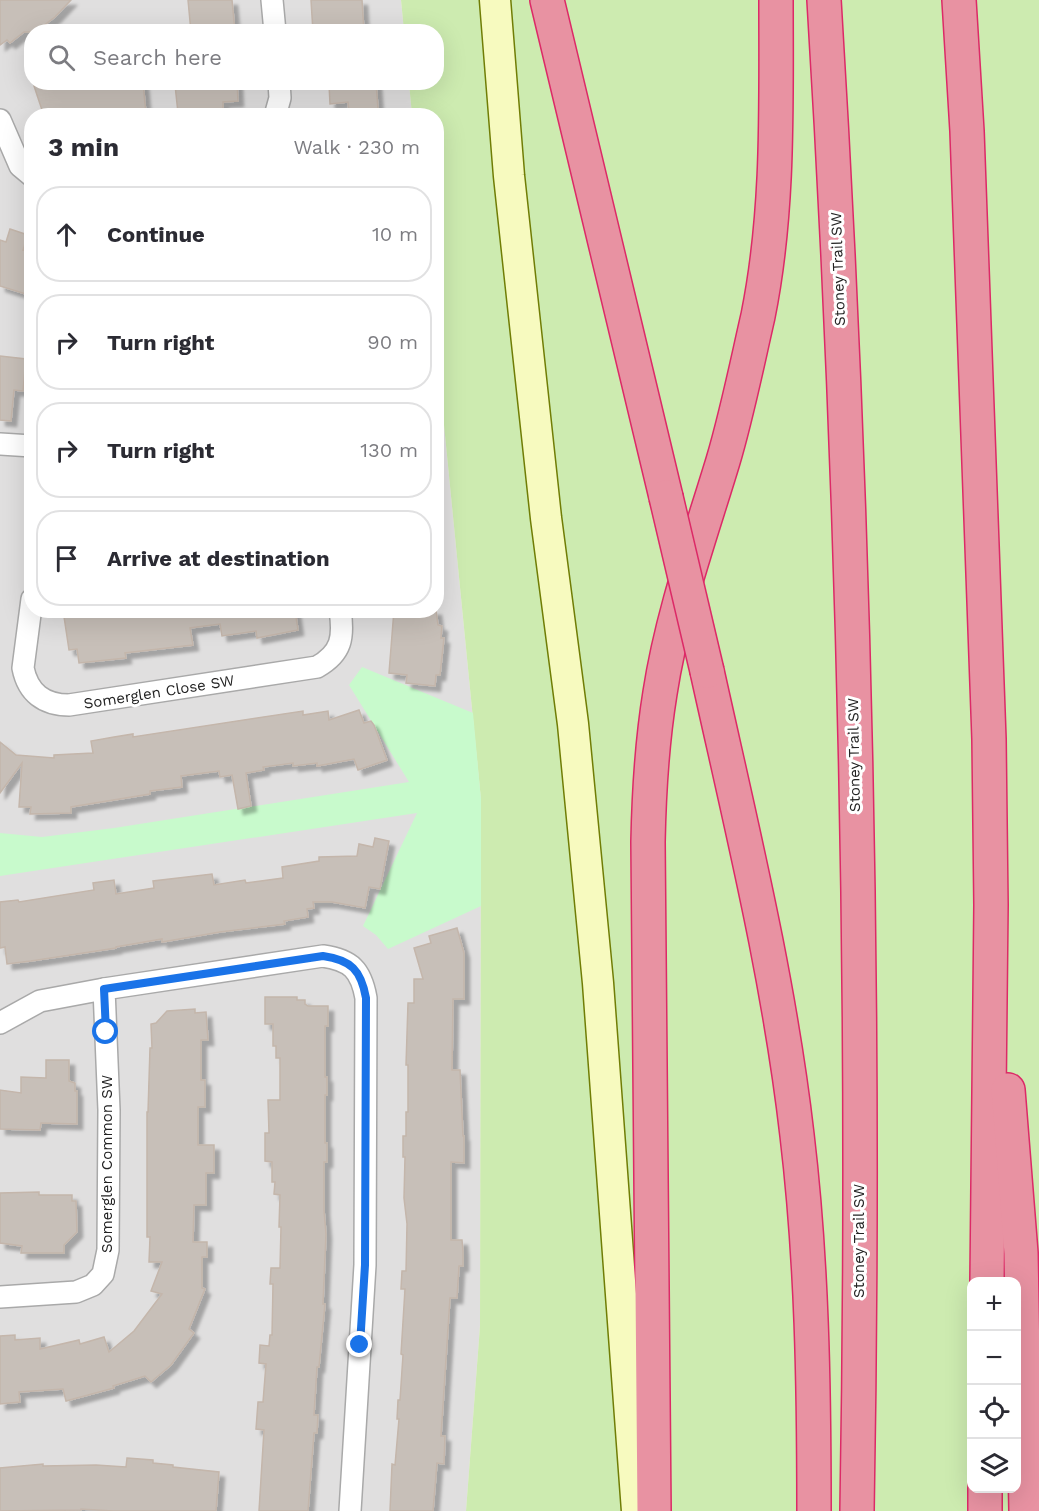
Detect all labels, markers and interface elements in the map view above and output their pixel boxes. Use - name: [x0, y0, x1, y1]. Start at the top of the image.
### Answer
- search box: [24, 24, 444, 90]
- icon: search: [45, 41, 78, 74]
- text: Search here: [93, 45, 222, 70]
- text: 3 min: [48, 132, 119, 162]
- text: Walk · 230 m: [293, 135, 420, 159]
- street label: Stoney Trail SW: [827, 212, 849, 326]
- icon: ahead: [50, 218, 83, 251]
- text: Continue: [107, 222, 205, 247]
- text: 10 m: [372, 222, 418, 246]
- icon: right: [50, 326, 83, 359]
- text: Turn right: [107, 330, 214, 355]
- text: 90 m: [367, 330, 418, 354]
- icon: right: [50, 434, 83, 467]
- text: Turn right: [107, 438, 214, 463]
- text: 130 m: [360, 438, 418, 462]
- icon: arrive: [50, 542, 83, 575]
- text: Arrive at destination: [107, 546, 330, 571]
- street label: Somerglen Close SW: [82, 671, 236, 713]
- street label: Stoney Trail SW: [844, 698, 864, 812]
- route start: [92, 1018, 118, 1044]
- street label: Somerglen Common SW: [98, 1075, 116, 1253]
- street label: Stoney Trail SW: [850, 1184, 868, 1298]
- map controls: [967, 1277, 1021, 1493]
- button: +: [967, 1277, 1021, 1331]
- route end: [346, 1331, 372, 1357]
- button: −: [967, 1331, 1021, 1385]
- button: locate: [967, 1385, 1021, 1439]
- button: layers: [967, 1439, 1021, 1493]

